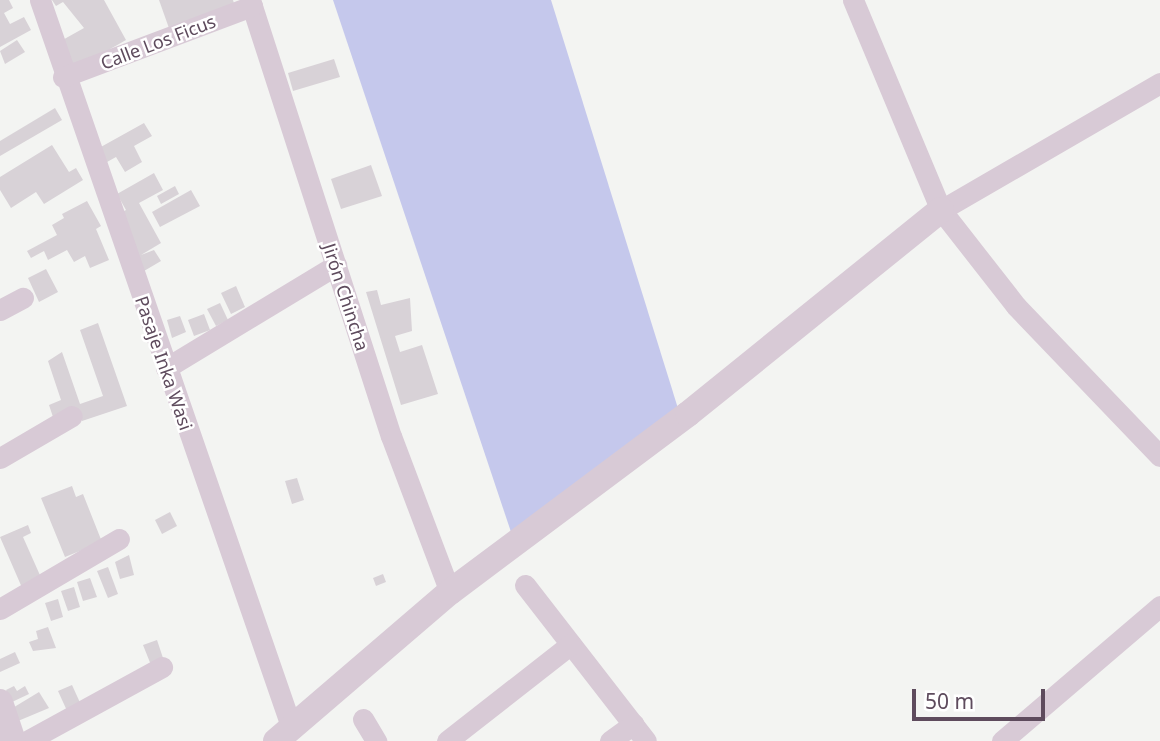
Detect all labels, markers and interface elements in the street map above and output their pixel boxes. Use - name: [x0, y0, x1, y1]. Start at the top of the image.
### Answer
- street label: Calle Los Ficus: [97, 10, 219, 74]
- street label: Jirón Chincha: [319, 241, 373, 353]
- street label: Pasaje Inka Wasi: [131, 293, 197, 433]
- scale bar: [915, 674, 1048, 718]
- text: 50 m: [925, 687, 974, 715]

